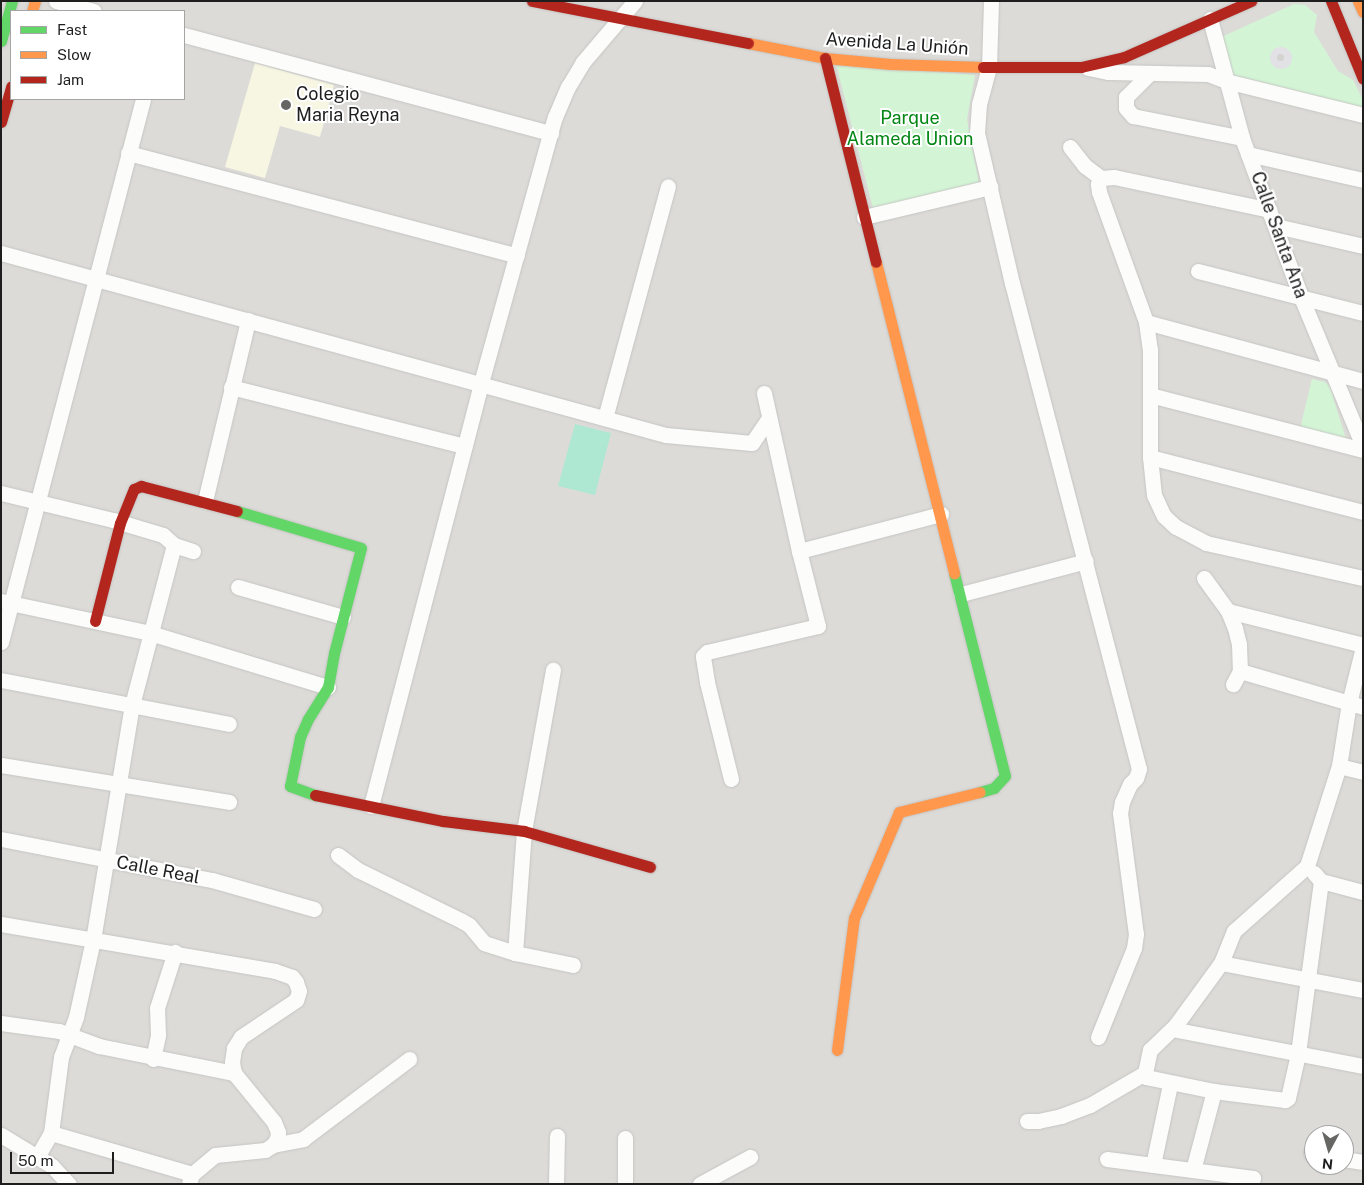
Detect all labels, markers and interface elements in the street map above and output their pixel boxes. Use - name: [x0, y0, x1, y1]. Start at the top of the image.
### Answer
- legend: [10, 10, 185, 100]
- text: Fast: [57, 21, 87, 38]
- street label: Avenida La Unión: [825, 28, 969, 60]
- text: Slow: [57, 46, 91, 63]
- text: Jam: [57, 71, 84, 88]
- place label: Colegio Maria Reyna: [296, 84, 400, 126]
- marker: Colegio Maria Reyna: [280, 99, 292, 111]
- park label: Parque Alameda Union: [847, 108, 973, 150]
- street label: Calle Santa Ana: [1246, 169, 1312, 301]
- street label: Calle Real: [115, 851, 201, 889]
- north arrow: [1304, 1125, 1354, 1175]
- scale bar: [12, 1142, 116, 1174]
- text: 50 m: [18, 1152, 53, 1169]
- text: N: [1321, 1155, 1334, 1172]

